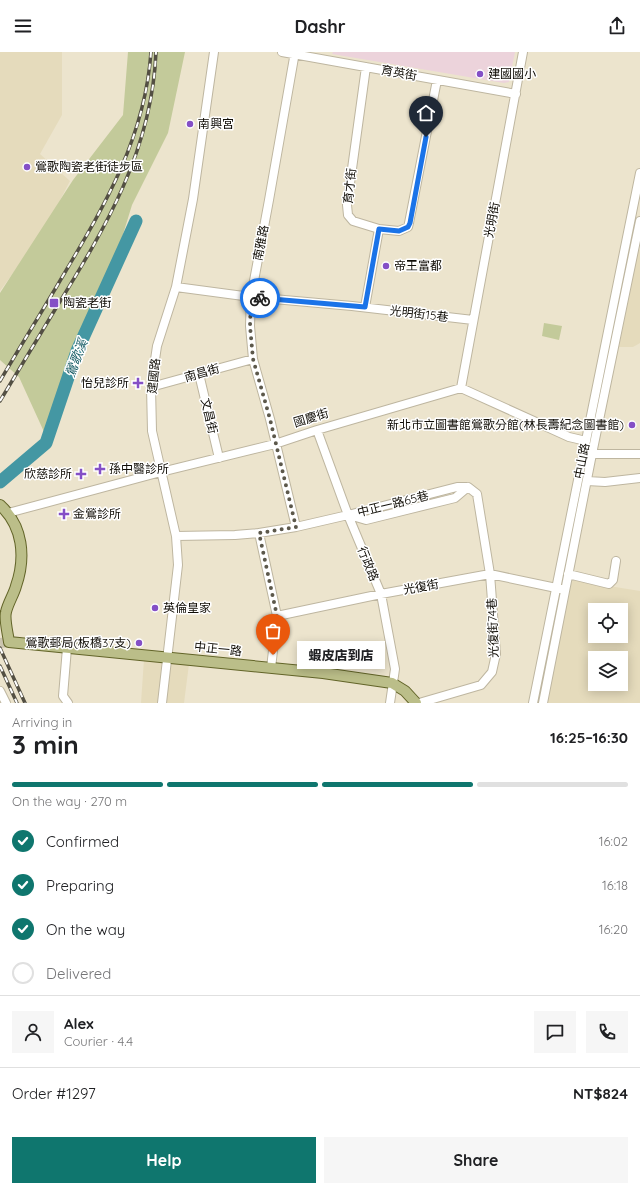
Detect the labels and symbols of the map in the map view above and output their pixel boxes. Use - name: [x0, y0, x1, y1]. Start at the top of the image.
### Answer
- street label: 育英街: [380, 62, 418, 83]
- place label: 建國國小: [488, 66, 536, 81]
- marker: 建國國小: [475, 69, 485, 79]
- pin: [409, 96, 443, 137]
- place label: 南興宮: [198, 116, 234, 131]
- marker: 南興宮: [185, 119, 195, 129]
- place label: 鶯歌陶瓷老街徒步區: [35, 159, 143, 174]
- marker: 鶯歌陶瓷老街徒步區: [22, 162, 32, 172]
- street label: 育才街: [340, 167, 359, 205]
- street label: 光明街: [481, 201, 502, 239]
- street label: 南雅路: [250, 224, 271, 262]
- place label: 帝王富都: [394, 258, 442, 273]
- marker: 帝王富都: [381, 261, 391, 271]
- courier: [240, 278, 280, 318]
- place label: 陶瓷老街: [63, 295, 111, 310]
- marker: 陶瓷老街: [48, 297, 60, 309]
- street label: 光明街15巷: [389, 302, 449, 325]
- water label: 鶯歌溪: [62, 335, 91, 379]
- street label: 建國路: [144, 357, 163, 395]
- street label: 南昌街: [182, 360, 221, 385]
- place label: 怡兒診所: [81, 375, 129, 390]
- marker: 怡兒診所: [132, 377, 144, 389]
- street label: 文昌街: [198, 397, 221, 435]
- street label: 國慶街: [291, 405, 330, 430]
- place label: 新北市立圖書館鶯歌分館(林長壽紀念圖書館): [387, 417, 624, 432]
- marker: 新北市立圖書館鶯歌分館(林長壽紀念圖書館): [627, 420, 637, 430]
- street label: 中山路: [571, 442, 592, 480]
- place label: 孫中醫診所: [109, 461, 169, 476]
- marker: 孫中醫診所: [94, 463, 106, 475]
- place label: 欣慈診所: [24, 466, 72, 481]
- marker: 欣慈診所: [75, 468, 87, 480]
- street label: 中正一路65巷: [356, 487, 430, 520]
- place label: 金鶯診所: [73, 506, 121, 521]
- marker: 金鶯診所: [58, 508, 70, 520]
- street label: 行政路: [355, 544, 382, 583]
- street label: 光復街: [402, 576, 440, 597]
- street label: 光復街74巷: [484, 598, 501, 658]
- place label: 英倫皇家: [163, 600, 211, 615]
- marker: 英倫皇家: [150, 603, 160, 613]
- pin: [256, 614, 290, 655]
- place label: 鶯歌郵局(板橋37支): [26, 635, 131, 650]
- marker: 鶯歌郵局(板橋37支): [134, 638, 144, 648]
- street label: 中正一路: [193, 639, 243, 658]
- callout: 蝦皮店到店: [297, 641, 385, 669]

